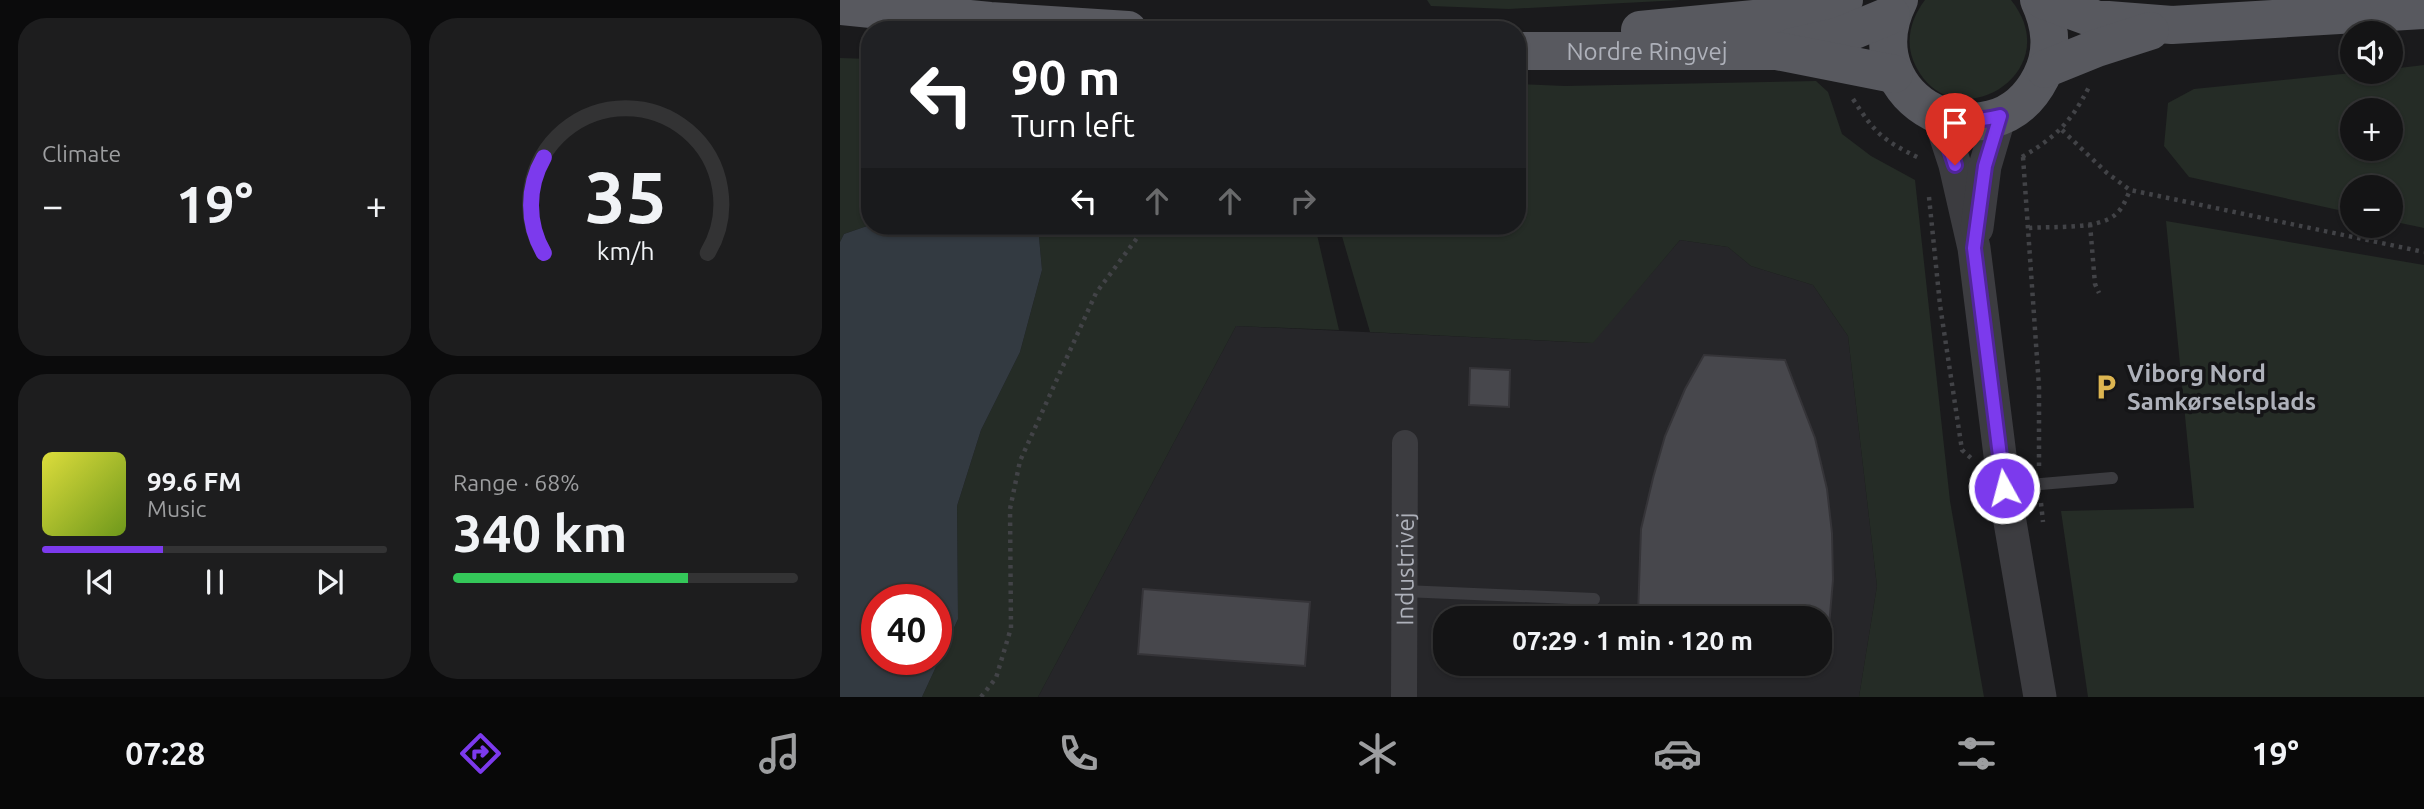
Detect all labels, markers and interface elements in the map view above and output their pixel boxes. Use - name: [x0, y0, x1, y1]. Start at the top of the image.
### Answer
- map controls: [2340, 21, 2403, 238]
- button: sound: [2340, 21, 2403, 84]
- street label: Nordre Ringvej: [1566, 38, 1728, 65]
- icon: left: [896, 49, 987, 140]
- text: 90 m: [1011, 49, 1120, 104]
- pin: [1925, 93, 1985, 165]
- button: +: [2340, 98, 2403, 161]
- icon: arrive: [1936, 104, 1974, 142]
- text: Turn left: [1011, 107, 1135, 143]
- text: Climate: [42, 141, 121, 166]
- text: 35: [584, 155, 667, 237]
- text: 19°: [176, 175, 253, 233]
- button: −: [2340, 175, 2403, 238]
- icon: left: [1065, 182, 1103, 220]
- icon: ahead: [1138, 182, 1176, 220]
- icon: ahead: [1211, 182, 1249, 220]
- icon: right: [1284, 182, 1322, 220]
- text: −: [42, 184, 63, 226]
- text: +: [366, 184, 387, 226]
- text: km/h: [597, 237, 654, 265]
- place label: Viborg Nord Samkørselsplads: [2127, 360, 2316, 415]
- parking icon: Viborg Nord Samkørselsplads: [2091, 372, 2121, 402]
- position arrow: [1967, 451, 2041, 525]
- text: 99.6 FM: [147, 467, 241, 496]
- text: Range · 68%: [453, 470, 580, 495]
- text: Music: [147, 496, 206, 521]
- text: 340 km: [453, 504, 627, 562]
- street label: Industrivej: [1391, 512, 1418, 626]
- icon: previous: [81, 563, 119, 601]
- icon: pause: [196, 563, 234, 601]
- icon: next: [311, 563, 349, 601]
- speed limit sign: 40: [861, 584, 952, 675]
- text: 07:29 · 1 min · 120 m: [1512, 626, 1753, 655]
- icon: directions: [456, 729, 505, 778]
- icon: music: [755, 729, 804, 778]
- icon: phone: [1054, 729, 1103, 778]
- icon: climate: [1353, 729, 1402, 778]
- icon: car: [1653, 729, 1702, 778]
- icon: filters: [1952, 729, 2001, 778]
- text: 07:28: [125, 735, 205, 771]
- text: 19°: [2251, 735, 2299, 771]

